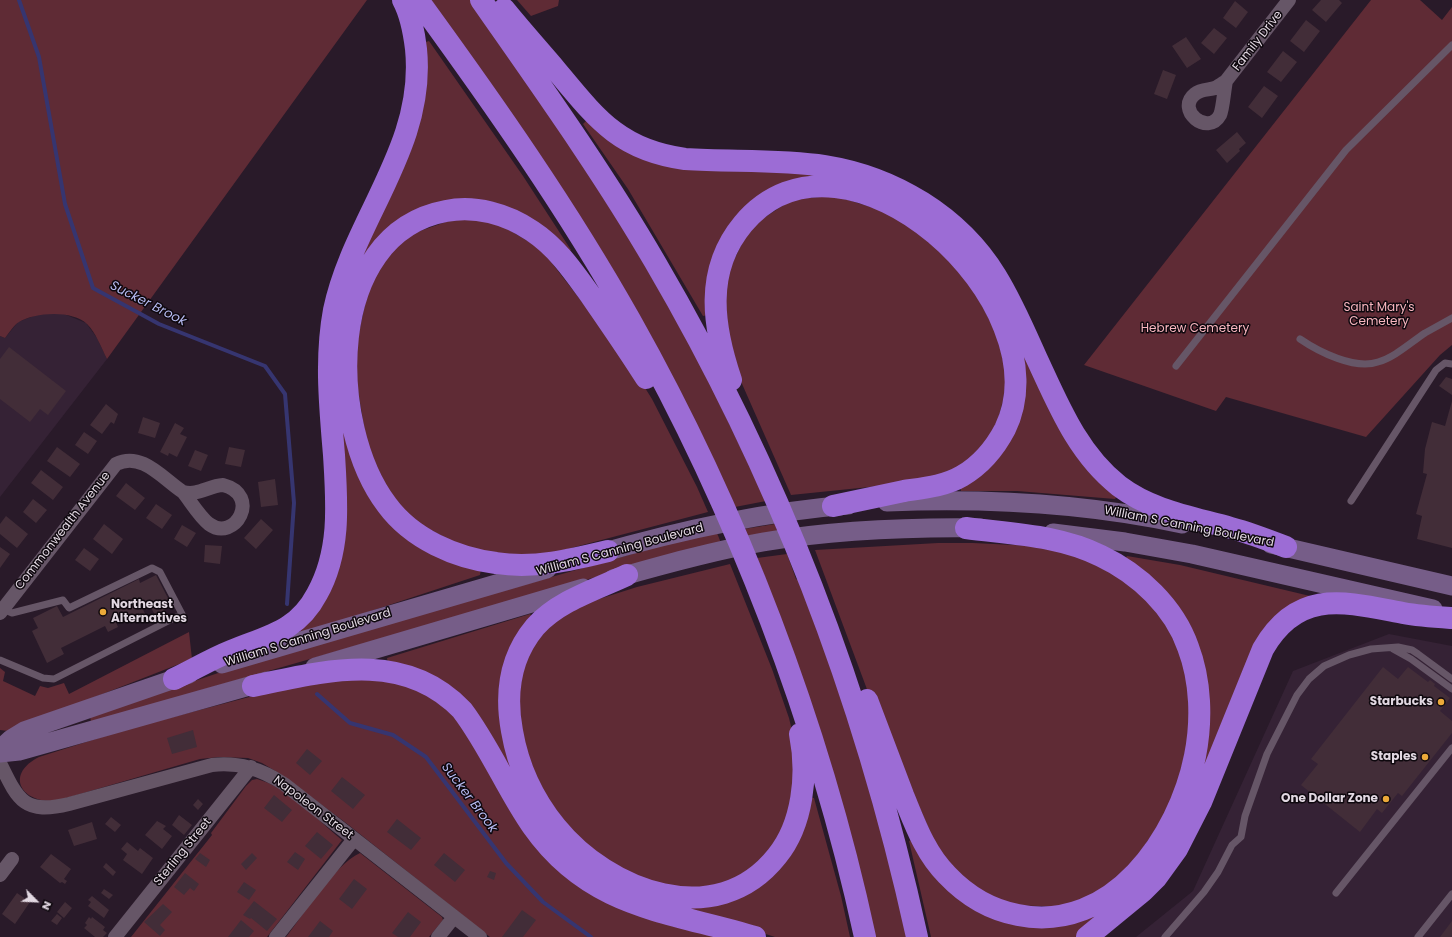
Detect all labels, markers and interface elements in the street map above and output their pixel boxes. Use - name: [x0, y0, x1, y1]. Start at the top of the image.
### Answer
- street label: Family Drive: [1230, 8, 1286, 74]
- water label: Sucker Brook: [107, 278, 189, 330]
- park label: Saint Mary's Cemetery: [1343, 301, 1415, 329]
- park label: Hebrew Cemetery: [1141, 322, 1249, 336]
- street label: Commonwealth Avenue: [12, 469, 114, 593]
- street label: William S Canning Boulevard: [1103, 503, 1275, 551]
- street label: William S Canning Boulevard: [535, 521, 705, 579]
- place label: Northeast Alternatives: [111, 598, 187, 626]
- street label: William S Canning Boulevard: [223, 606, 393, 670]
- marker: Northeast Alternatives: [98, 607, 108, 617]
- place label: Starbucks: [1370, 695, 1433, 709]
- marker: Starbucks: [1436, 697, 1446, 707]
- place label: Staples: [1371, 750, 1417, 764]
- marker: Staples: [1420, 752, 1430, 762]
- water label: Sucker Brook: [438, 760, 500, 836]
- street label: Napoleon Street: [270, 773, 356, 843]
- place label: One Dollar Zone: [1281, 792, 1378, 806]
- marker: One Dollar Zone: [1381, 794, 1391, 804]
- street label: Sterling Street: [151, 815, 215, 889]
- north arrow: [16, 881, 56, 921]
- text: N: [38, 899, 56, 913]

